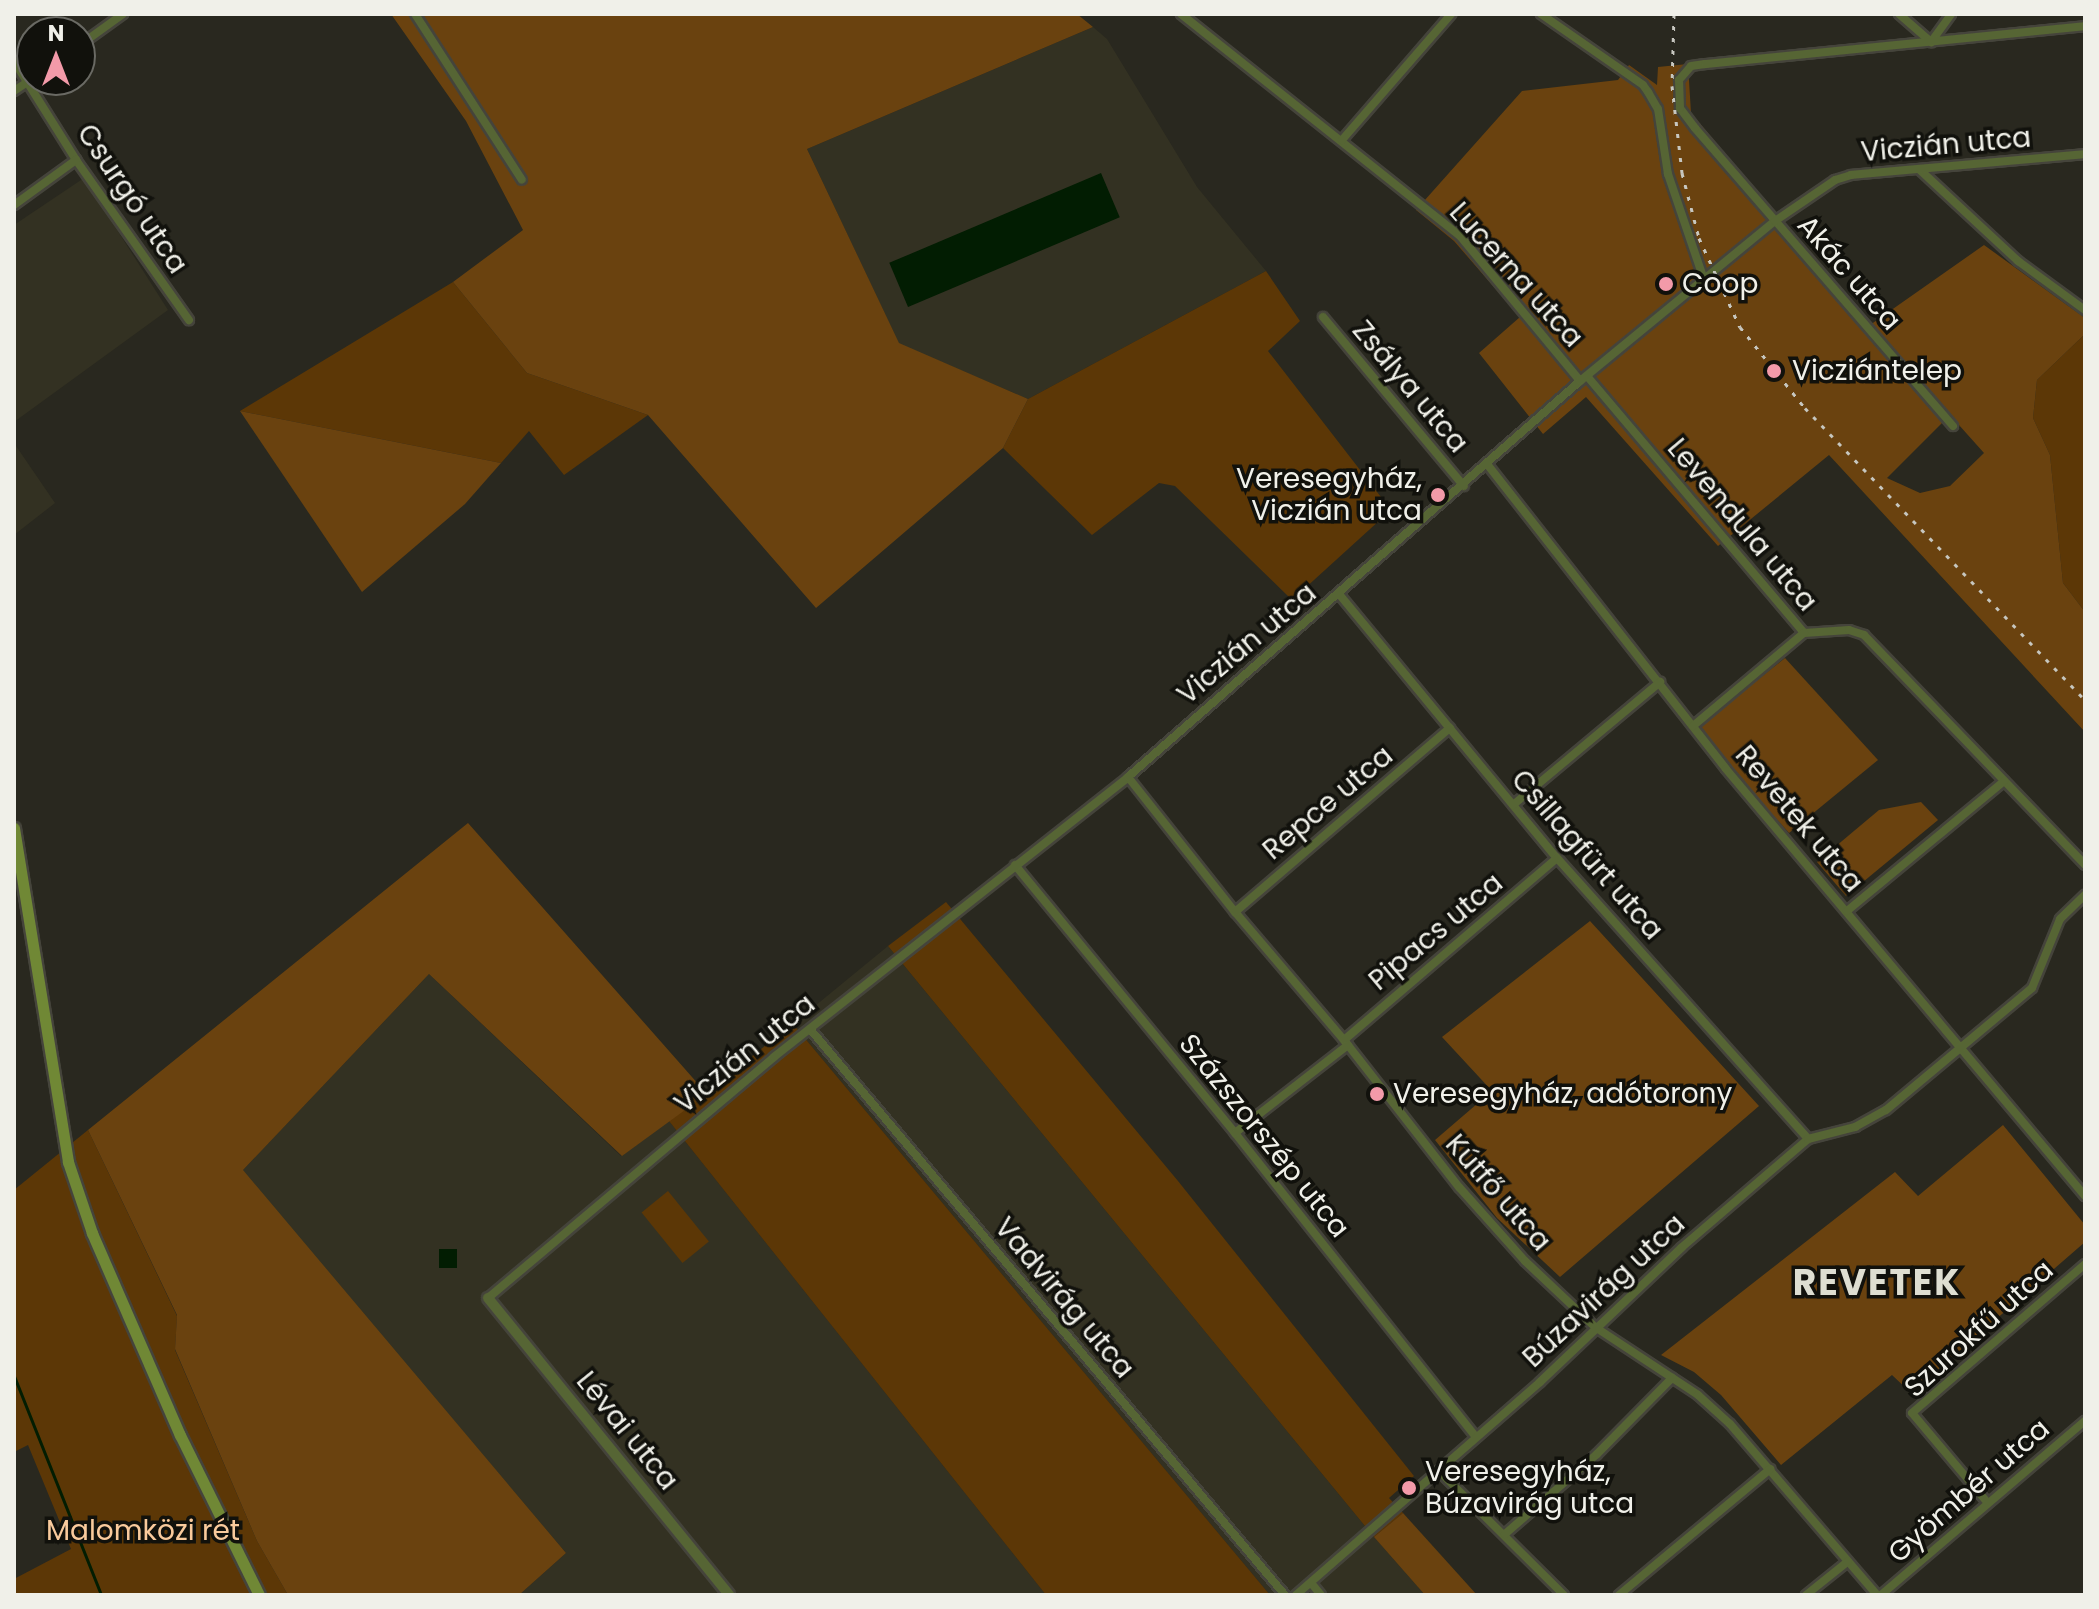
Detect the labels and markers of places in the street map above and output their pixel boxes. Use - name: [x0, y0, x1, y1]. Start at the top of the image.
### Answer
- place label: Coop: [1682, 267, 1758, 301]
- marker: Coop: [1657, 275, 1675, 293]
- place label: Vicziántelep: [1792, 354, 1962, 388]
- marker: Vicziántelep: [1763, 360, 1785, 382]
- place label: Veresegyház, Viczián utca: [1236, 462, 1422, 528]
- marker: Veresegyház, Viczián utca: [1429, 486, 1447, 504]
- place label: Veresegyház, adótorony: [1393, 1077, 1732, 1111]
- marker: Veresegyház, adótorony: [1368, 1085, 1386, 1103]
- place label: Veresegyház, Búzavirág utca: [1425, 1455, 1634, 1521]
- marker: Veresegyház, Búzavirág utca: [1400, 1479, 1418, 1497]

